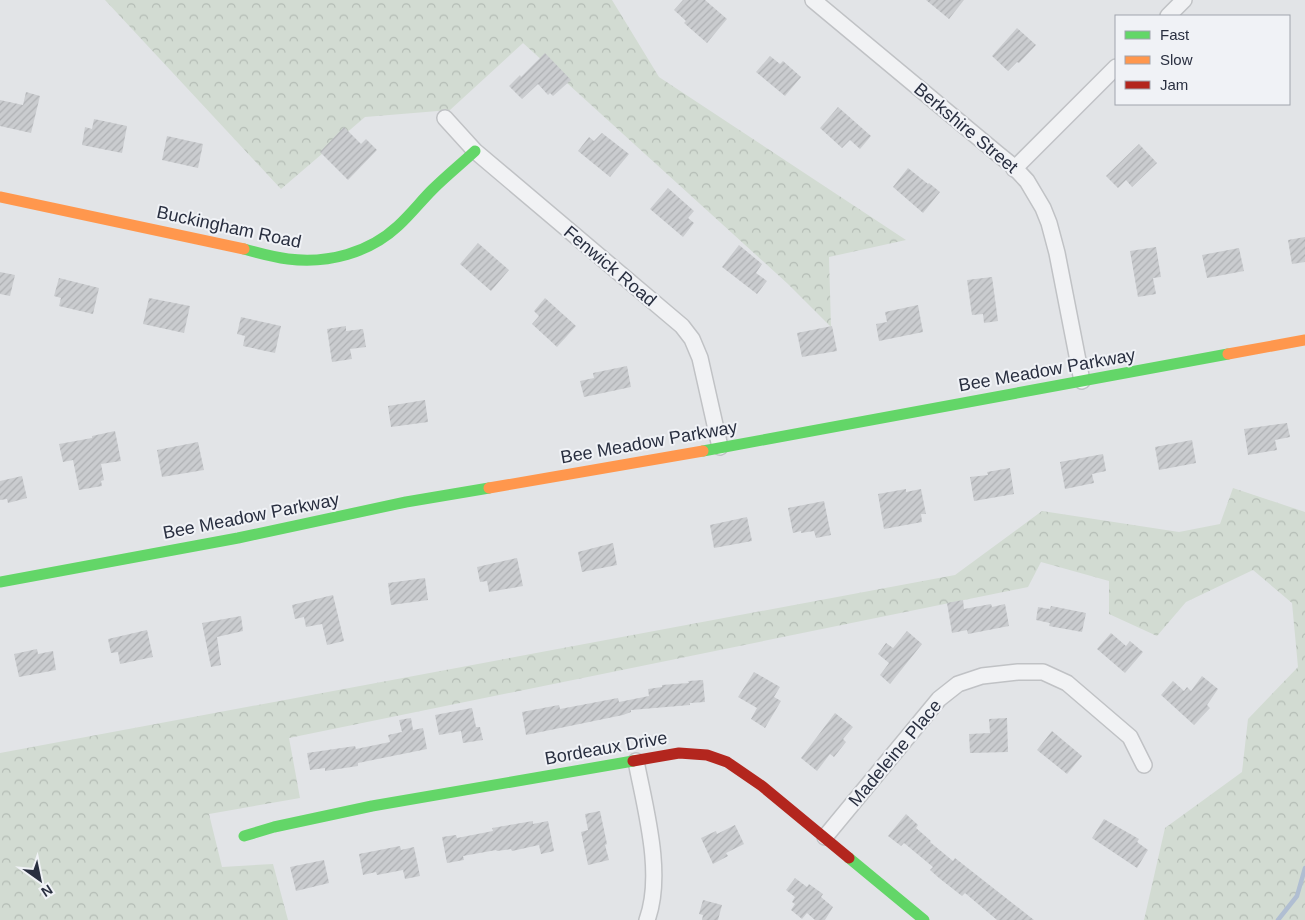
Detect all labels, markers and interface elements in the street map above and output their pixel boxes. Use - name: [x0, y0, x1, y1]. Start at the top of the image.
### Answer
- legend: [1115, 15, 1290, 105]
- text: Fast: [1160, 26, 1190, 43]
- text: Slow: [1160, 51, 1193, 68]
- text: Jam: [1160, 76, 1188, 93]
- street label: Berkshire Street: [910, 79, 1022, 177]
- street label: Buckingham Road: [155, 202, 303, 252]
- street label: Fenwick Road: [560, 222, 660, 310]
- street label: Bee Meadow Parkway: [957, 345, 1137, 395]
- street label: Bee Meadow Parkway: [559, 417, 739, 467]
- street label: Bee Meadow Parkway: [161, 489, 341, 543]
- street label: Madeleine Place: [845, 696, 945, 810]
- street label: Bordeaux Drive: [543, 727, 669, 769]
- north arrow: [15, 855, 65, 905]
- text: N: [38, 881, 56, 900]

